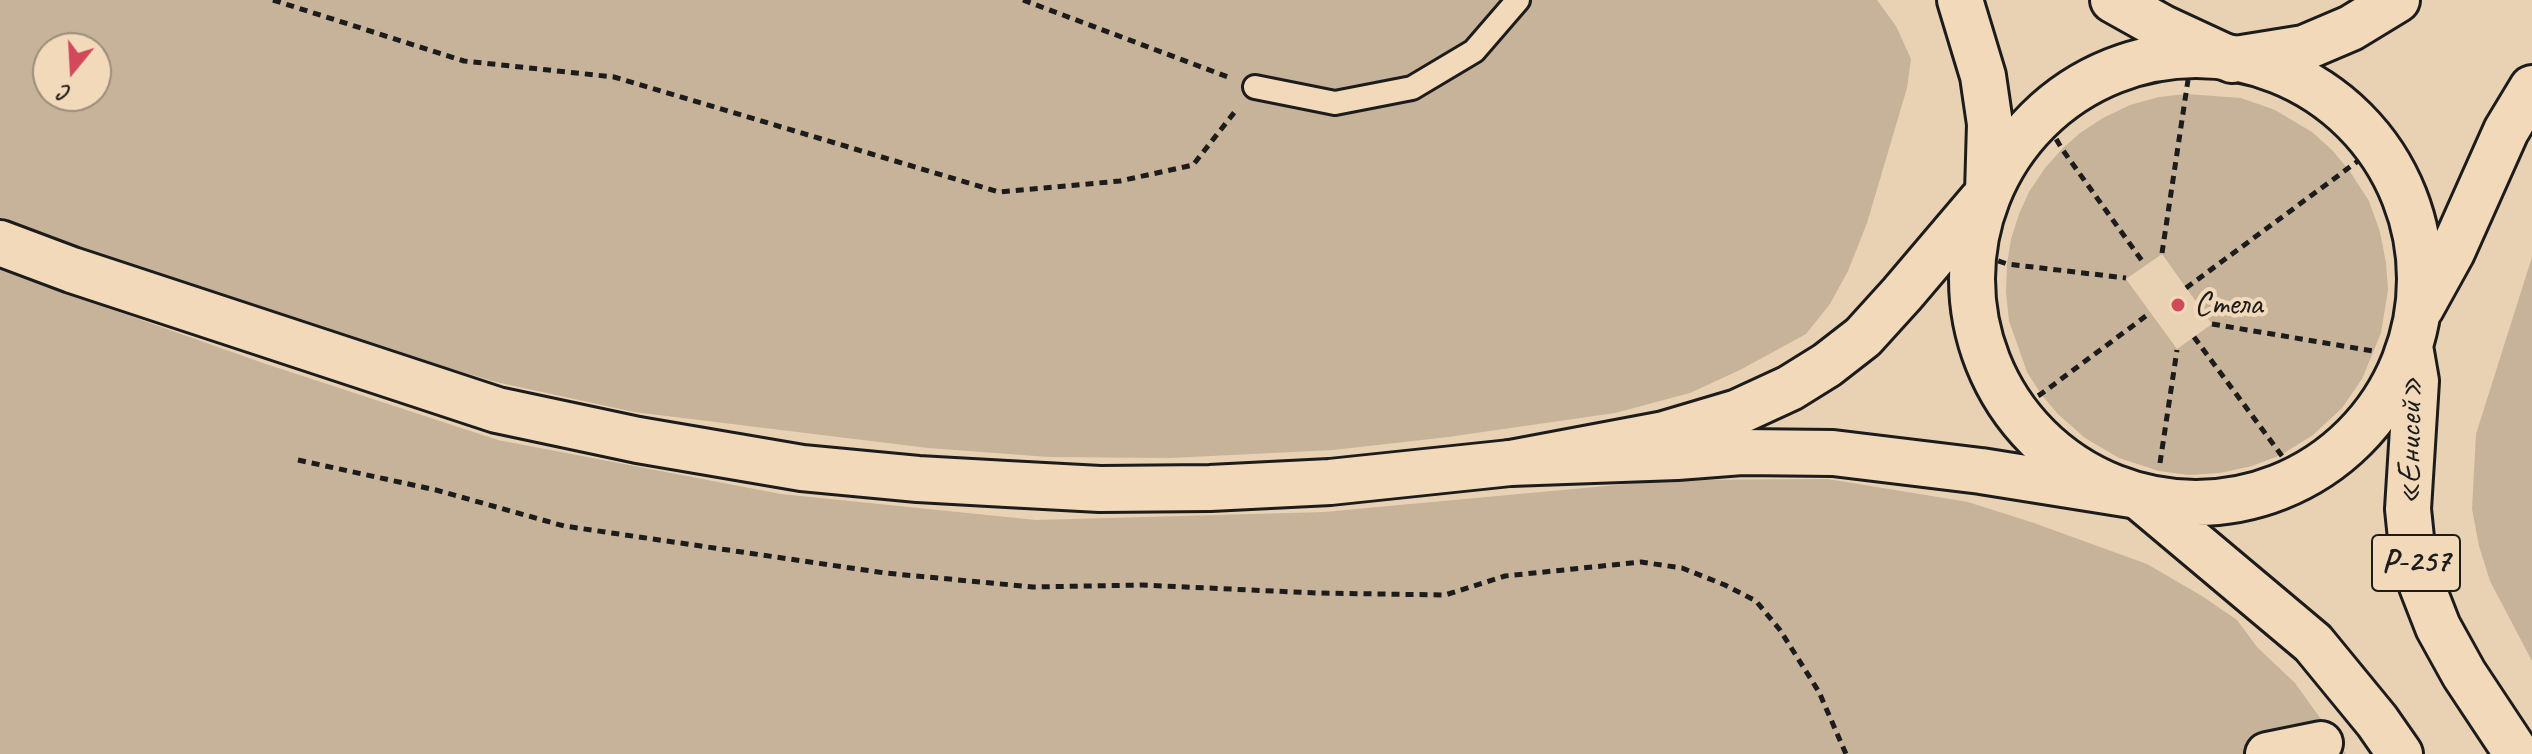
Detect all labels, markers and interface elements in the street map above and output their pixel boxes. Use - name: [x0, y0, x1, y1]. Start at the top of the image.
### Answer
- north arrow: [32, 32, 112, 112]
- text: С: [56, 78, 75, 108]
- place label: Стела: [2194, 285, 2262, 325]
- marker: Стела: [2169, 296, 2187, 314]
- street label: «Енисей»: [2389, 376, 2433, 506]
- road number: Р-257: [2372, 535, 2460, 591]

